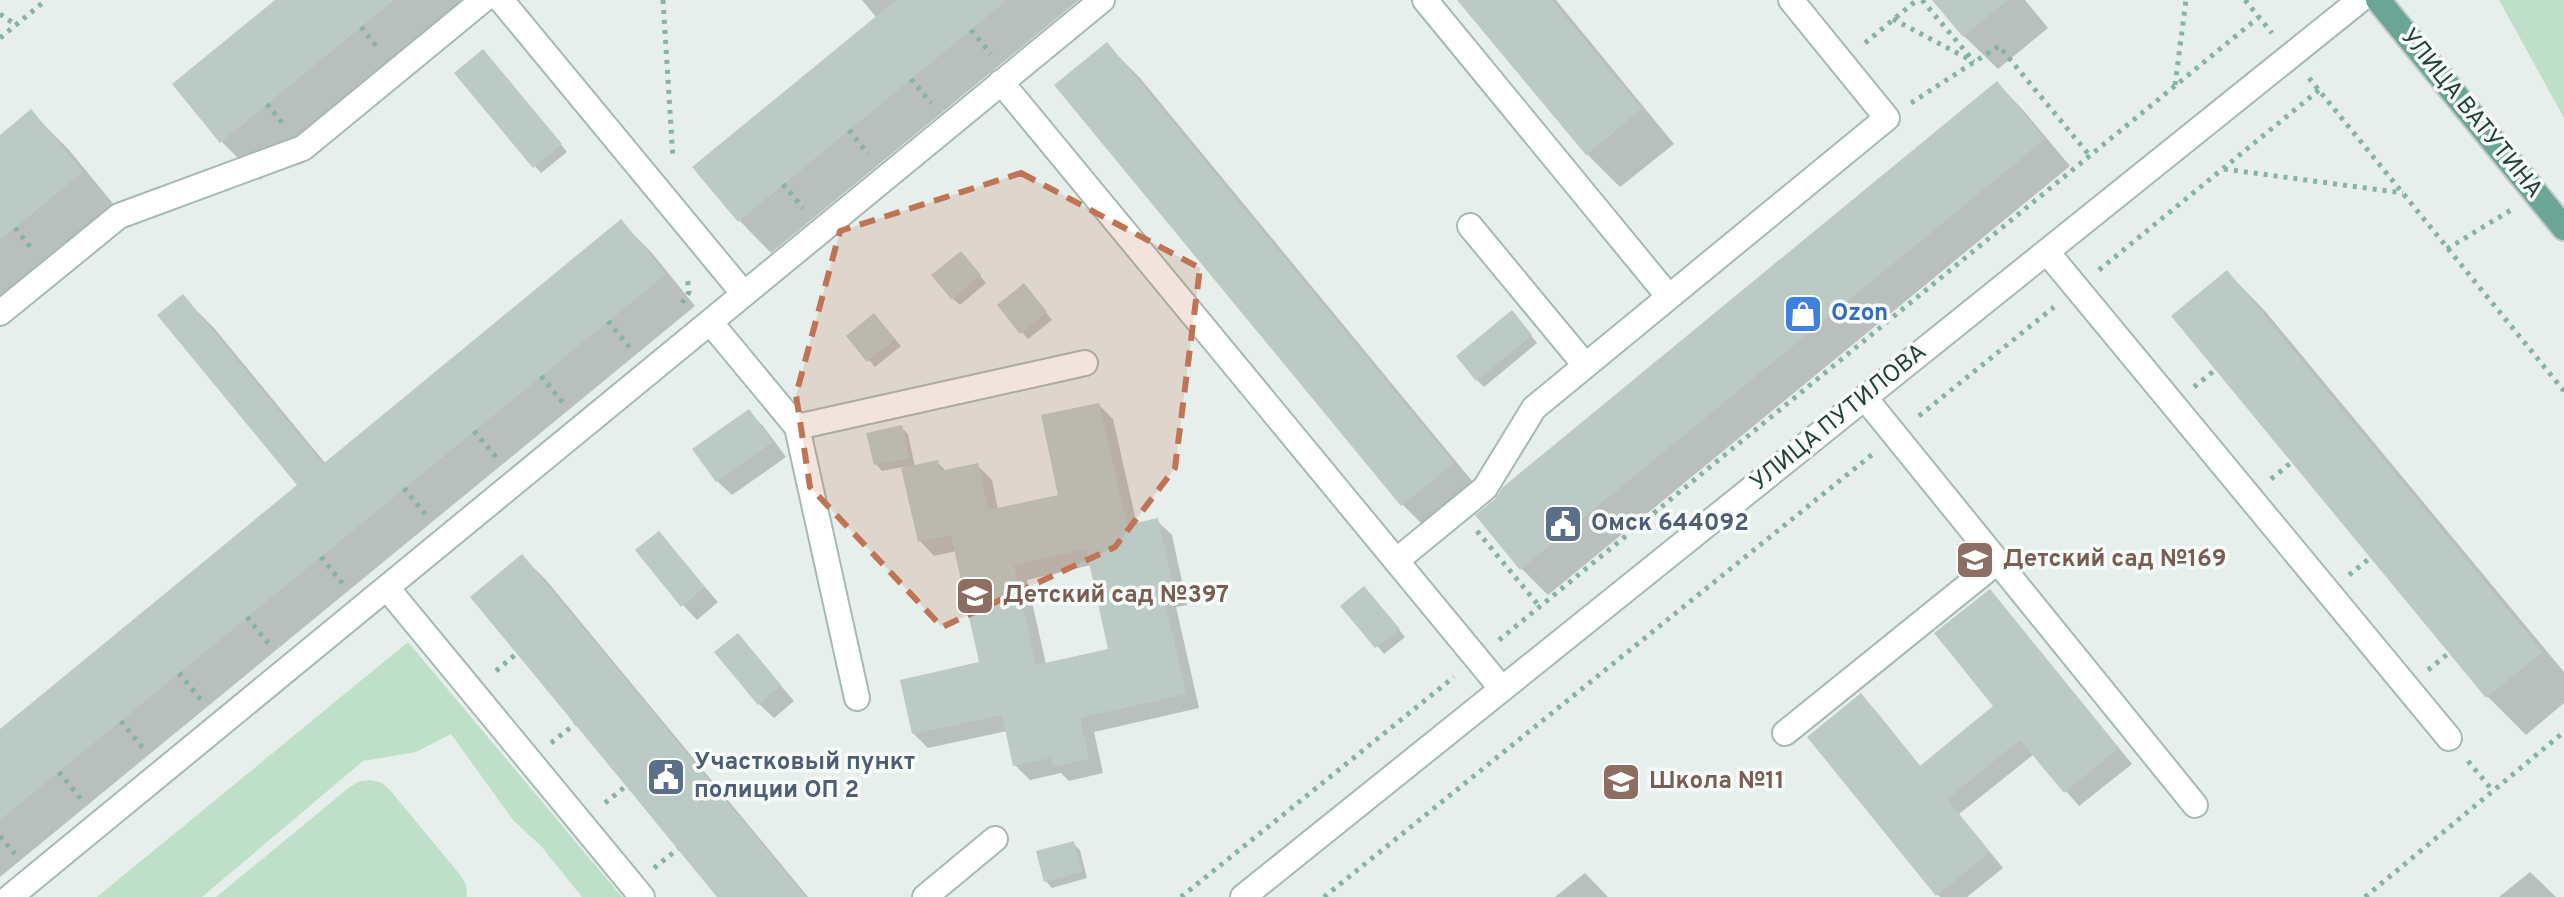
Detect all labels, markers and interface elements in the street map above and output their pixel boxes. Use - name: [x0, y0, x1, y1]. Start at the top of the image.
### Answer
- street label: УЛИЦА ВАТУТИНА: [2393, 23, 2549, 205]
- shop icon: Ozon: [1782, 293, 1824, 335]
- place label: Ozon: [1831, 299, 1888, 329]
- street label: УЛИЦА ПУТИЛОВА: [1745, 338, 1933, 498]
- public building icon: Омск 644092: [1542, 503, 1584, 545]
- place label: Омск 644092: [1591, 509, 1749, 539]
- school or university icon: Детский сад №169: [1954, 539, 1996, 581]
- place label: Детский сад №169: [2003, 545, 2227, 575]
- school or university icon: Детский сад №397: [954, 575, 996, 617]
- place label: Детский сад №397: [1003, 581, 1229, 611]
- place label: Участковый пункт полиции ОП 2: [694, 748, 915, 806]
- public building icon: Участковый пункт полиции ОП 2: [645, 756, 687, 798]
- school or university icon: Школа №11: [1600, 761, 1642, 803]
- place label: Школа №11: [1649, 767, 1785, 797]

